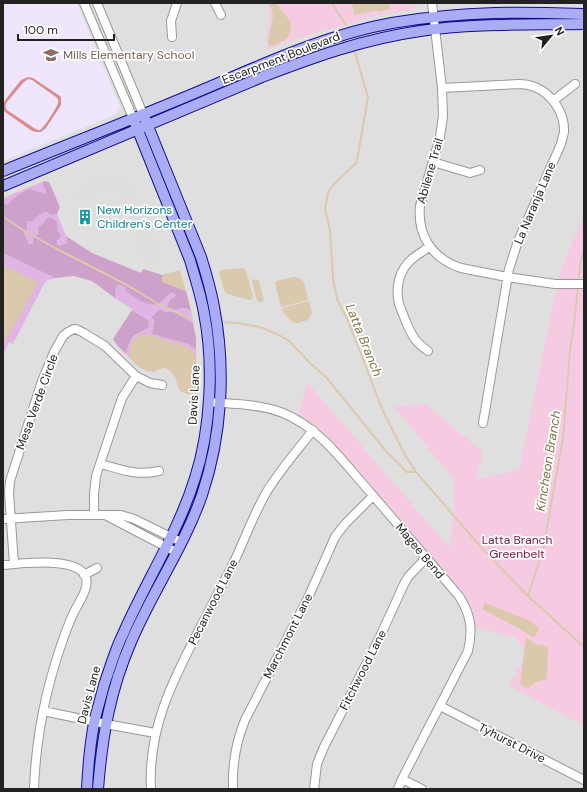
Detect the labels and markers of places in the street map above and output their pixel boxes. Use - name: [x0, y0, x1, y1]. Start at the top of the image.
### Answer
- school or university icon: Mills Elementary School: [42, 46, 60, 64]
- place label: Mills Elementary School: [63, 47, 194, 63]
- place label: New Horizons Children's Center: [97, 202, 193, 232]
- building icon: New Horizons Children's Center: [76, 208, 94, 226]

